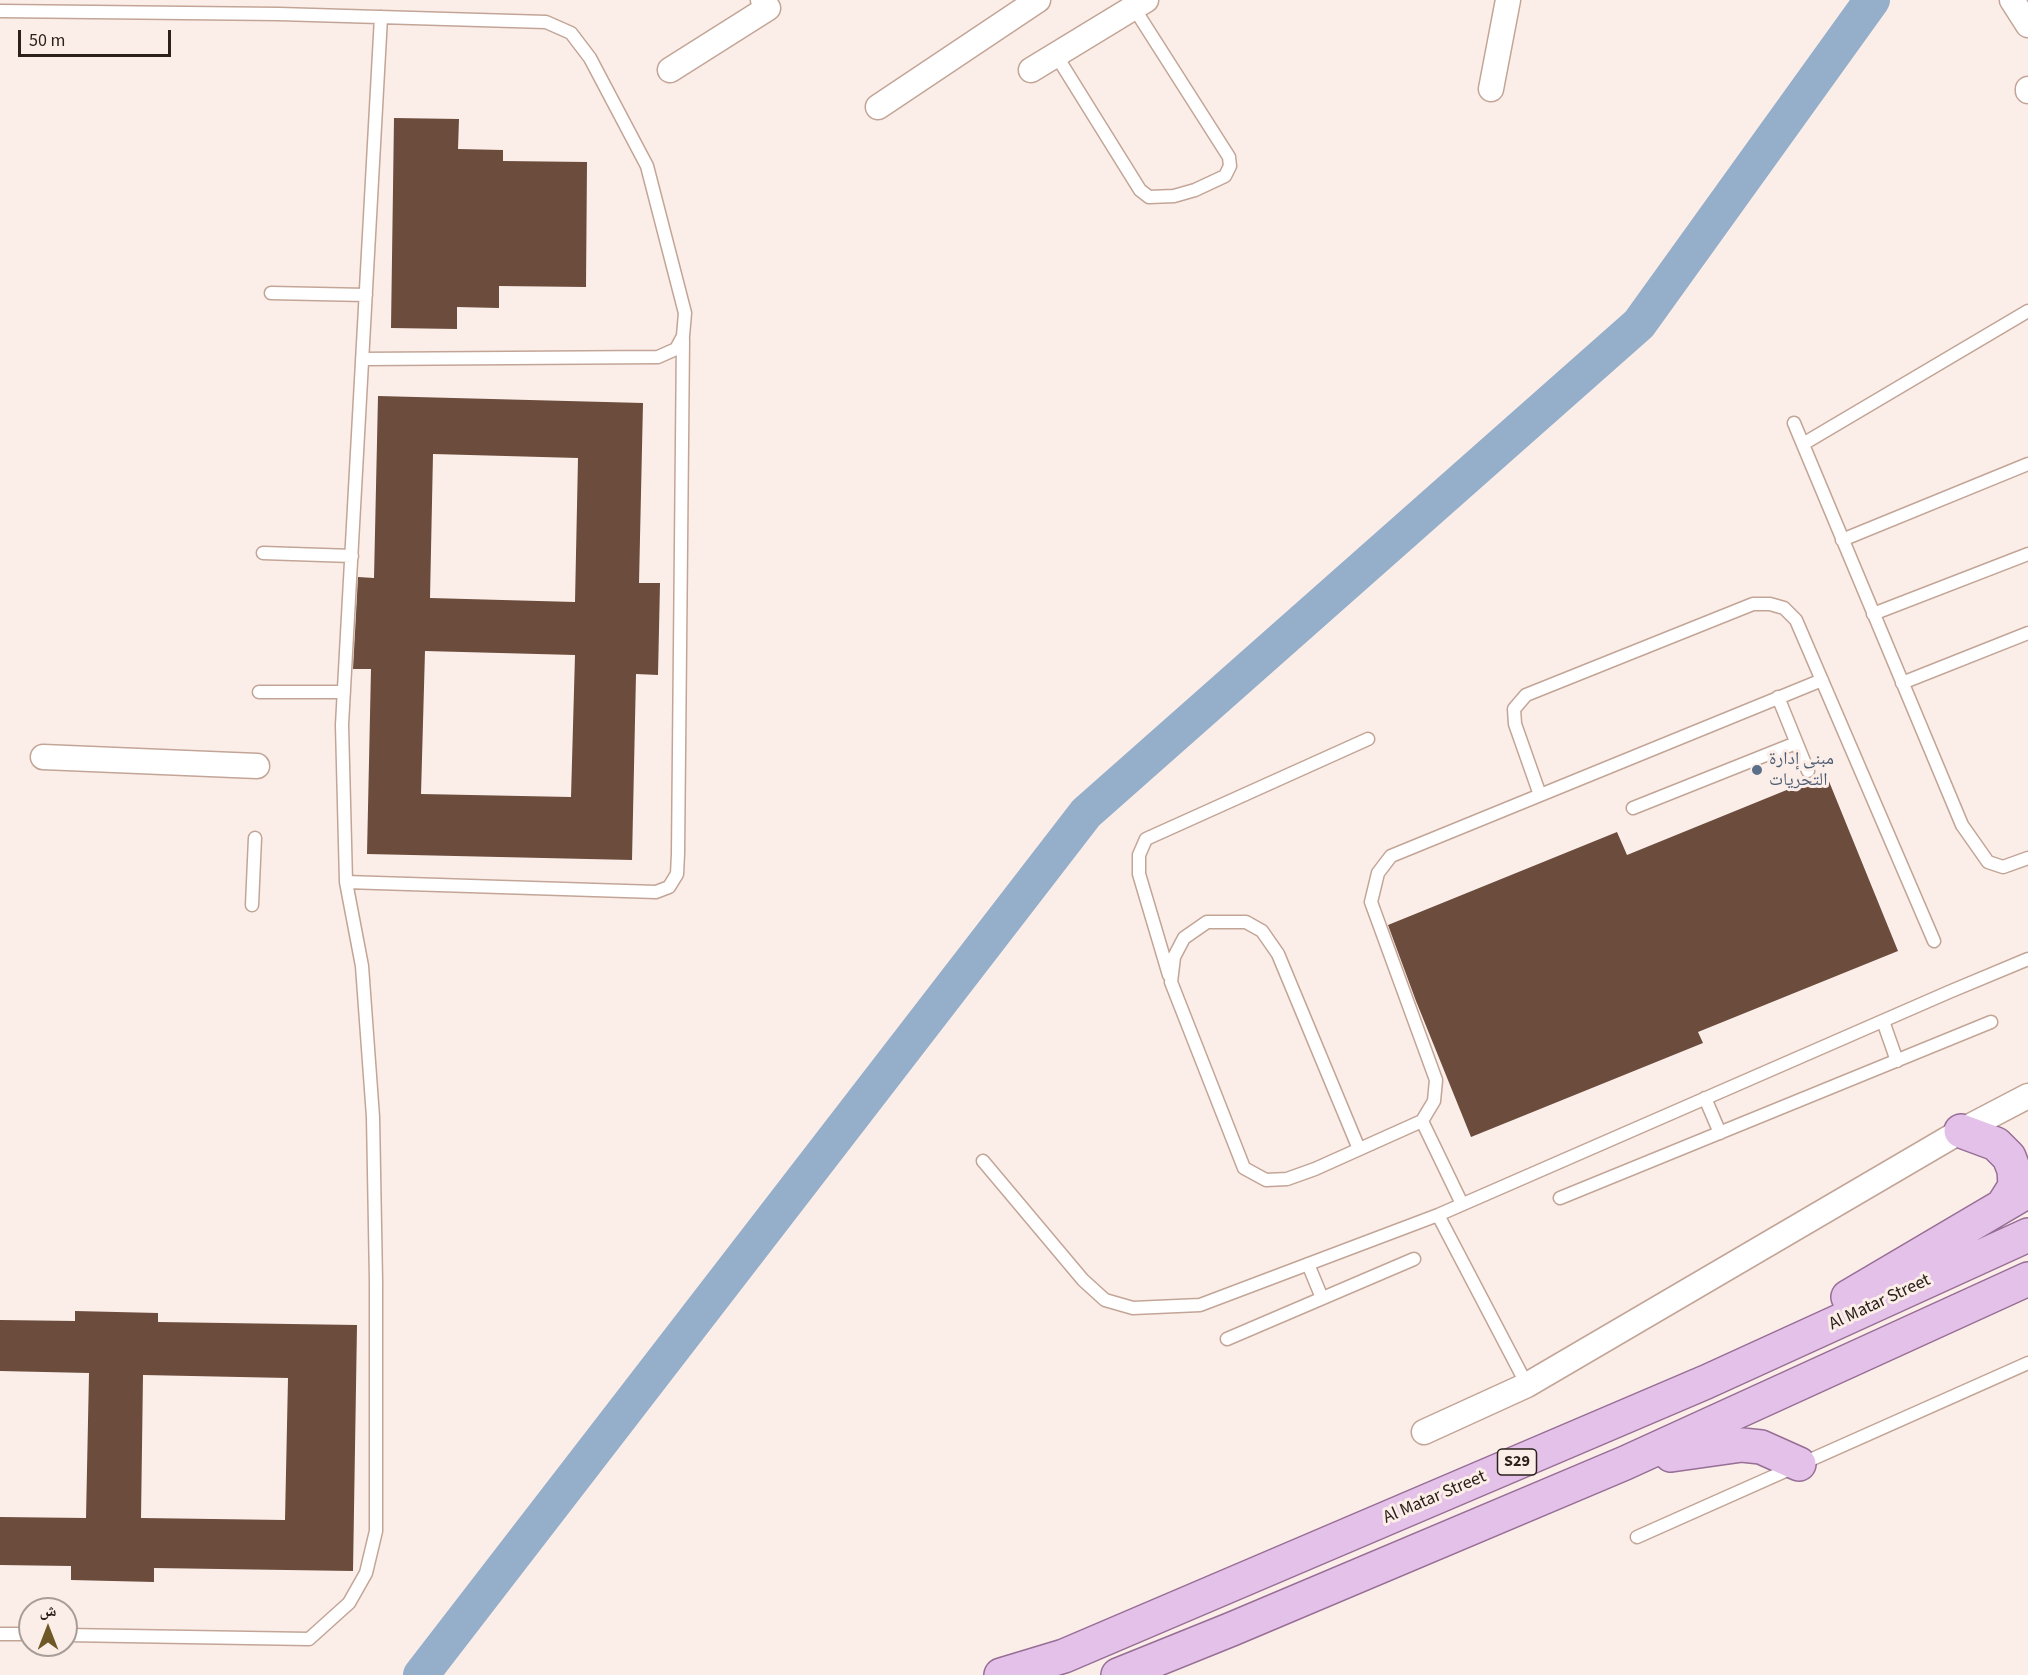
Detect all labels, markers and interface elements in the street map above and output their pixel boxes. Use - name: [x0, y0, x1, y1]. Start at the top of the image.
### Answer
- scale bar: [21, 18, 174, 56]
- text: 50 m: [29, 28, 65, 53]
- place label: مبنى إدارة التحريات: [1769, 749, 1834, 792]
- marker: مبنى إدارة التحريات: [1750, 763, 1764, 777]
- street label: Al Matar Street: [1826, 1270, 1934, 1336]
- road number: S29: [1498, 1449, 1537, 1475]
- street label: Al Matar Street: [1380, 1467, 1490, 1529]
- north arrow: [18, 1597, 78, 1657]
- text: ش: [40, 1600, 56, 1622]

